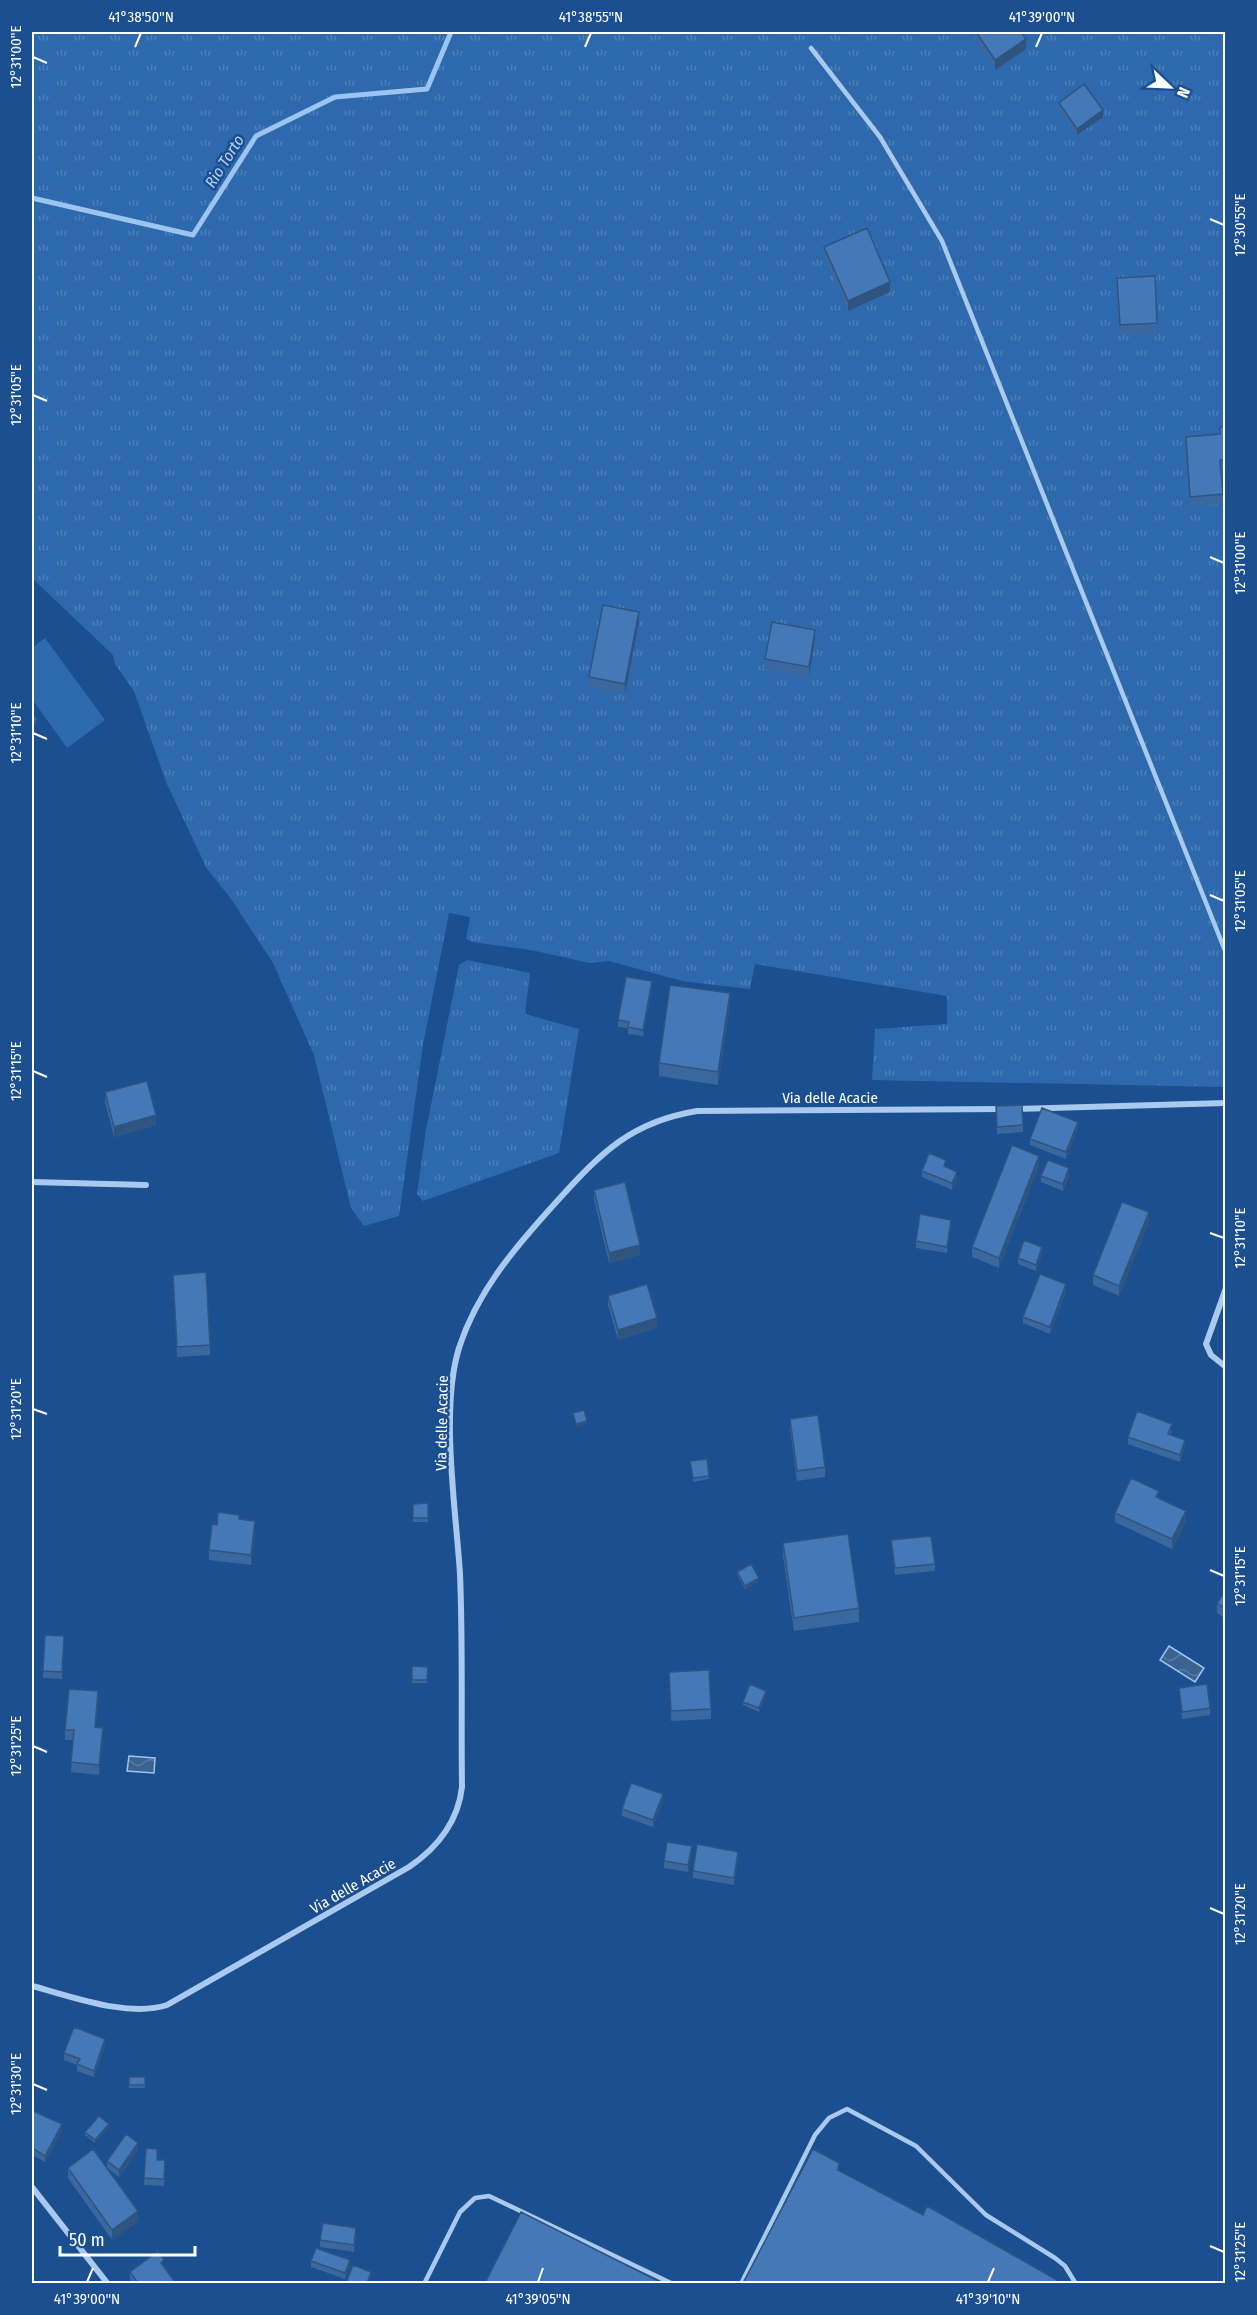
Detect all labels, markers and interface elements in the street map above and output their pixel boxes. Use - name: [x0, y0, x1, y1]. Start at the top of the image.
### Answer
- text: 41°38'50"N: [108, 8, 174, 26]
- text: 41°38'55"N: [559, 8, 623, 26]
- text: 41°39'00"N: [1009, 8, 1075, 26]
- text: 12°31'00"E: [7, 26, 25, 88]
- north arrow: [1140, 57, 1200, 117]
- text: N: [1173, 85, 1194, 101]
- water label: Rio Torto: [201, 131, 248, 191]
- text: 12°30'55"E: [1231, 194, 1249, 256]
- text: 12°31'05"E: [7, 364, 25, 426]
- text: 12°31'00"E: [1231, 532, 1249, 594]
- text: 12°31'10"E: [7, 702, 25, 764]
- text: 12°31'05"E: [1231, 870, 1249, 932]
- text: 12°31'15"E: [7, 1041, 25, 1101]
- street label: Via delle Acacie: [782, 1089, 878, 1107]
- text: 12°31'10"E: [1231, 1207, 1249, 1269]
- street label: Via delle Acacie: [432, 1375, 452, 1471]
- text: 12°31'20"E: [7, 1378, 25, 1440]
- text: 12°31'15"E: [1231, 1546, 1249, 1606]
- text: 12°31'25"E: [7, 1716, 25, 1776]
- street label: Via delle Acacie: [307, 1854, 399, 1918]
- text: 12°31'20"E: [1231, 1883, 1249, 1945]
- text: 12°31'30"E: [7, 2053, 25, 2115]
- scale bar: [60, 2219, 195, 2257]
- text: 12°31'25"E: [1231, 2222, 1249, 2282]
- text: 50 m: [69, 2229, 105, 2251]
- text: 41°39'00"N: [54, 2290, 120, 2308]
- text: 41°39'05"N: [505, 2290, 571, 2308]
- text: 41°39'10"N: [956, 2290, 1020, 2308]

